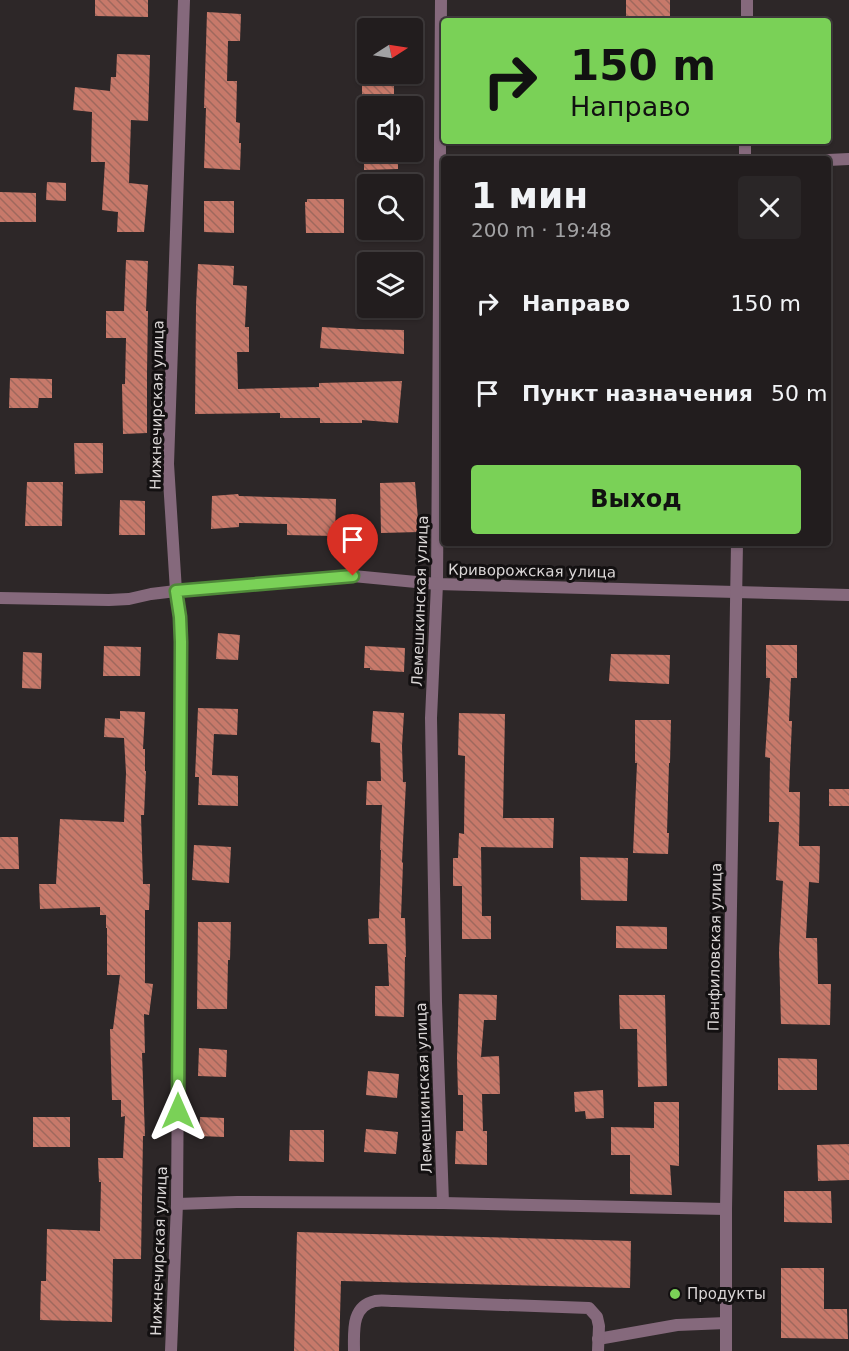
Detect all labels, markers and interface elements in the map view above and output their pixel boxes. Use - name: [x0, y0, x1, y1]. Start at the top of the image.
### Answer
- north arrow: [357, 18, 423, 84]
- map controls: [357, 18, 423, 318]
- text: 150 m: [570, 41, 716, 90]
- icon: right: [471, 42, 549, 120]
- text: Направо: [570, 91, 691, 122]
- button: sound: [357, 96, 423, 162]
- button: search: [357, 174, 423, 240]
- text: 1 мин: [471, 175, 588, 216]
- button: close: [738, 176, 801, 239]
- text: 200 m · 19:48: [471, 218, 612, 242]
- button: layers: [357, 252, 423, 318]
- icon: right: [471, 287, 504, 320]
- text: Направо: [522, 291, 630, 316]
- text: 150 m: [731, 291, 801, 316]
- street label: Нижнечирская улица: [147, 320, 167, 490]
- icon: arrive: [471, 377, 504, 410]
- text: Пункт назначения: [522, 381, 753, 406]
- text: 50 m: [771, 381, 827, 406]
- button: Выход: [471, 465, 801, 534]
- pin: [327, 514, 378, 576]
- street label: Лемешкинская улица: [408, 515, 432, 687]
- icon: arrive: [336, 523, 369, 556]
- street label: Криворожская улица: [448, 561, 616, 581]
- street label: Панфиловская улица: [705, 863, 725, 1031]
- street label: Лемешкинская улица: [412, 1002, 436, 1174]
- position arrow: [146, 1079, 210, 1143]
- street label: Нижнечирская улица: [147, 1166, 171, 1336]
- place label: Продукты: [687, 1285, 766, 1303]
- marker: Продукты: [668, 1287, 682, 1301]

